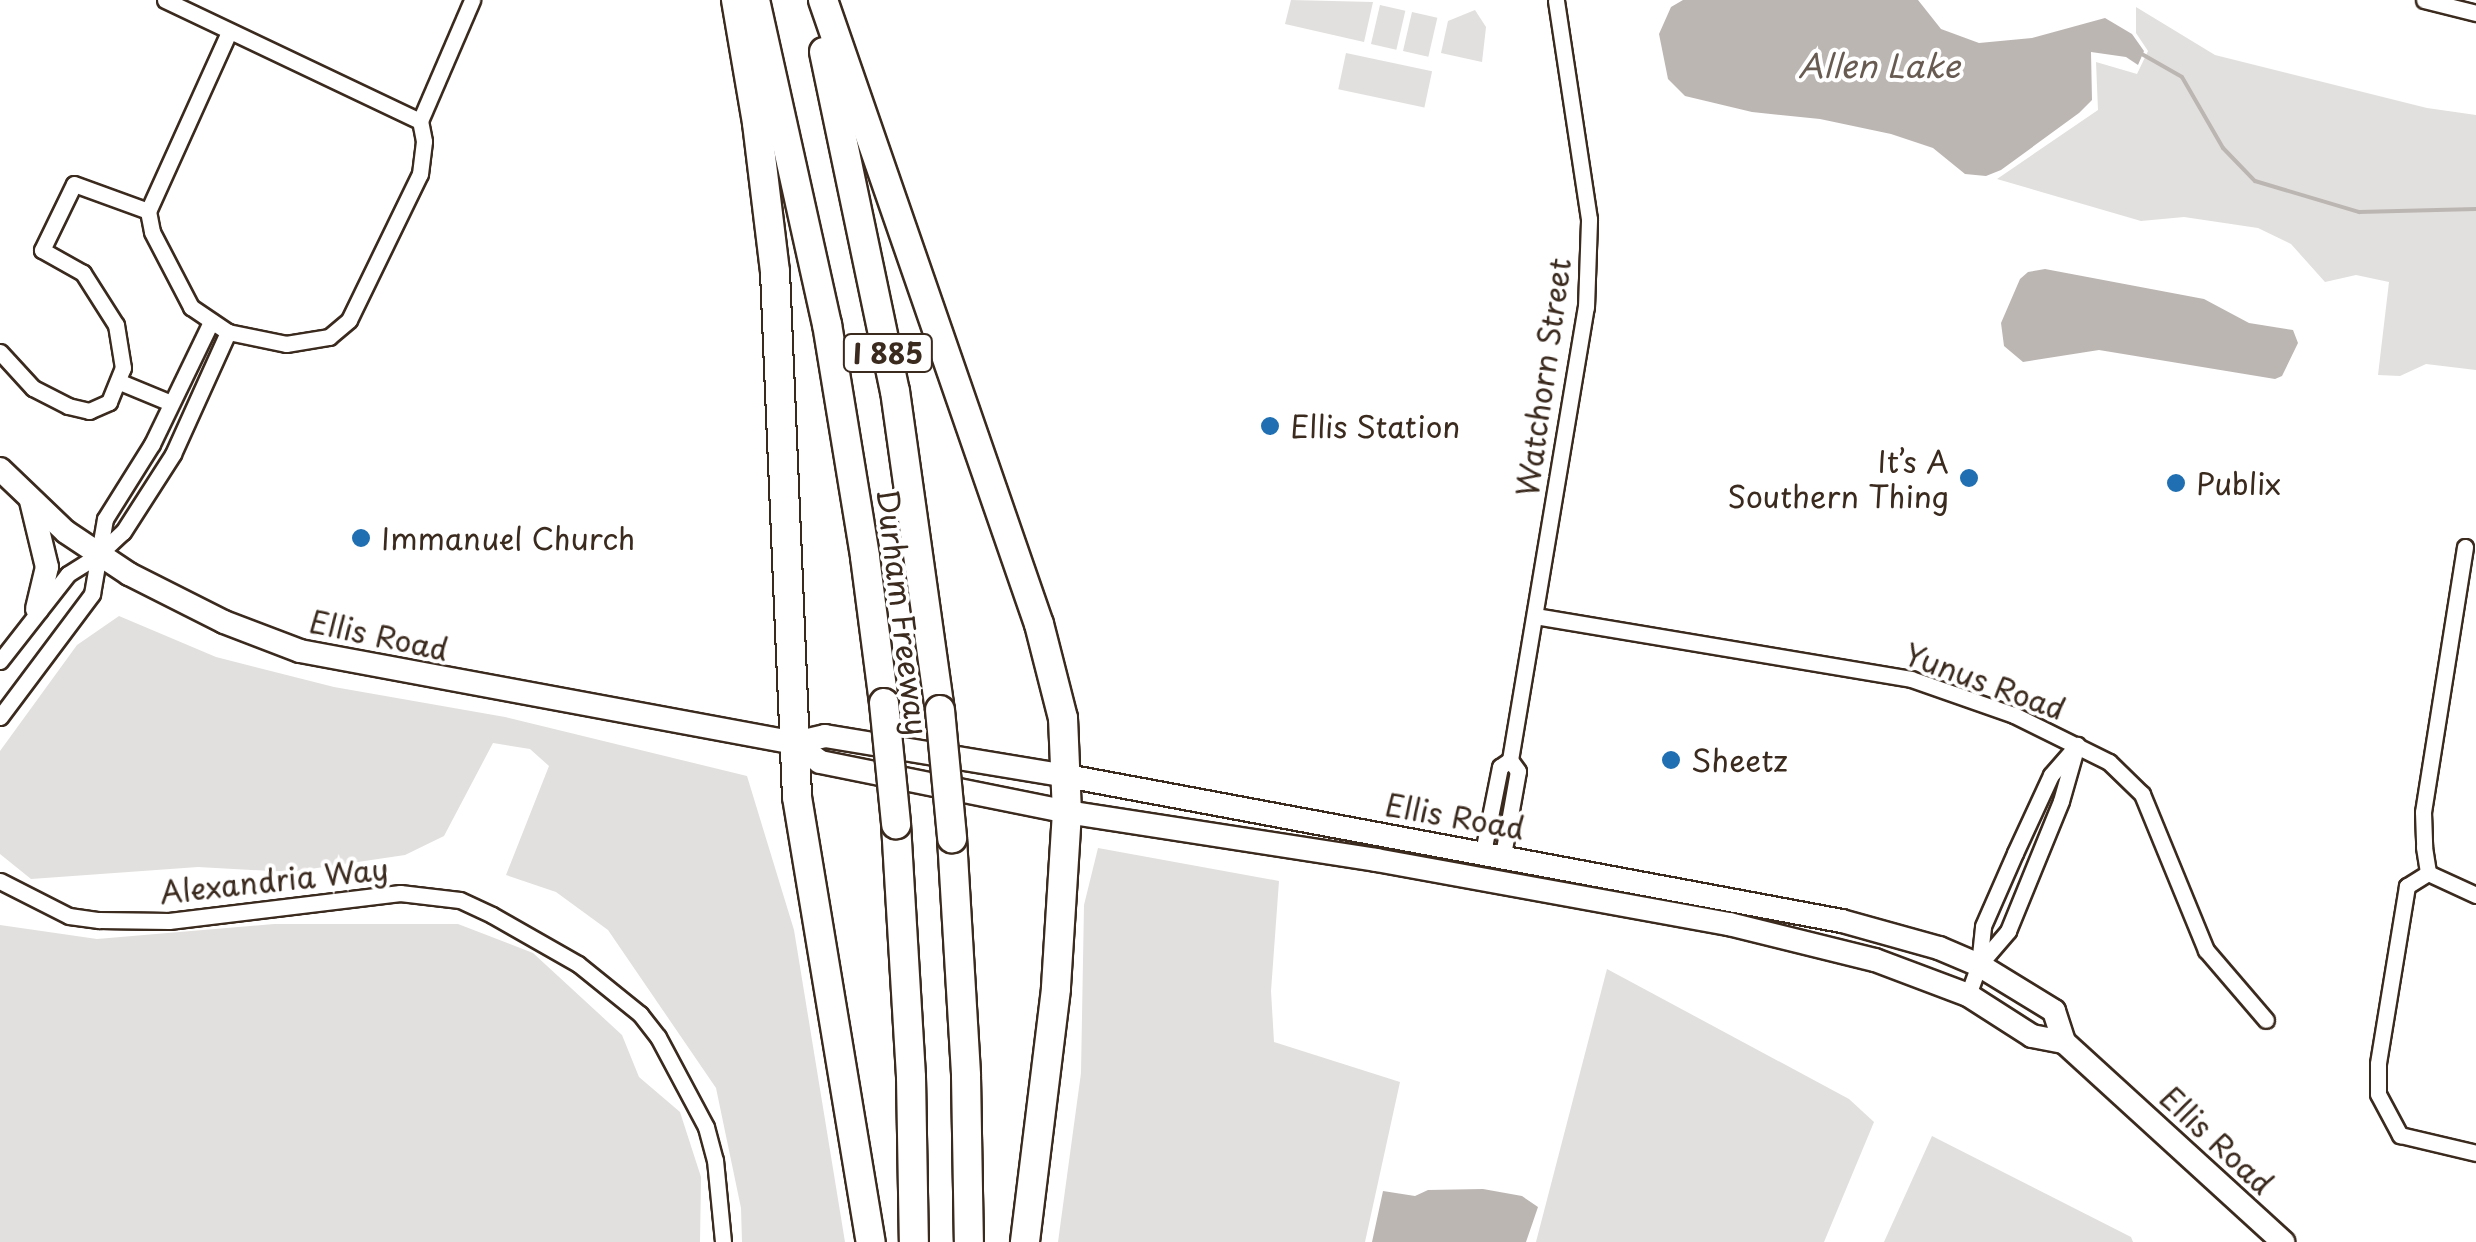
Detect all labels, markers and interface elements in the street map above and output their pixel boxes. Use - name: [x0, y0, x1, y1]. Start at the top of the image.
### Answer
- water label: Allen Lake: [1797, 46, 1961, 84]
- street label: Watchorn Street: [1508, 255, 1578, 499]
- road number: I 885: [840, 330, 936, 376]
- place label: Ellis Station: [1290, 408, 1461, 444]
- marker: Ellis Station: [1259, 415, 1281, 437]
- place label: It’s A Southern Thing: [1727, 443, 1949, 514]
- place label: Publix: [2196, 465, 2281, 501]
- marker: It’s A Southern Thing: [1958, 467, 1980, 489]
- marker: Publix: [2165, 472, 2187, 494]
- street label: Durham Freeway: [870, 486, 936, 738]
- place label: Immanuel Church: [381, 520, 637, 556]
- marker: Immanuel Church: [350, 527, 372, 549]
- street label: Ellis Road: [307, 603, 451, 667]
- street label: Yunus Road: [1901, 636, 2069, 726]
- place label: Sheetz: [1691, 742, 1788, 778]
- marker: Sheetz: [1660, 749, 1682, 771]
- street label: Ellis Road: [1383, 786, 1527, 846]
- street label: Alexandria Way: [157, 850, 391, 910]
- street label: Ellis Road: [2154, 1079, 2280, 1201]

